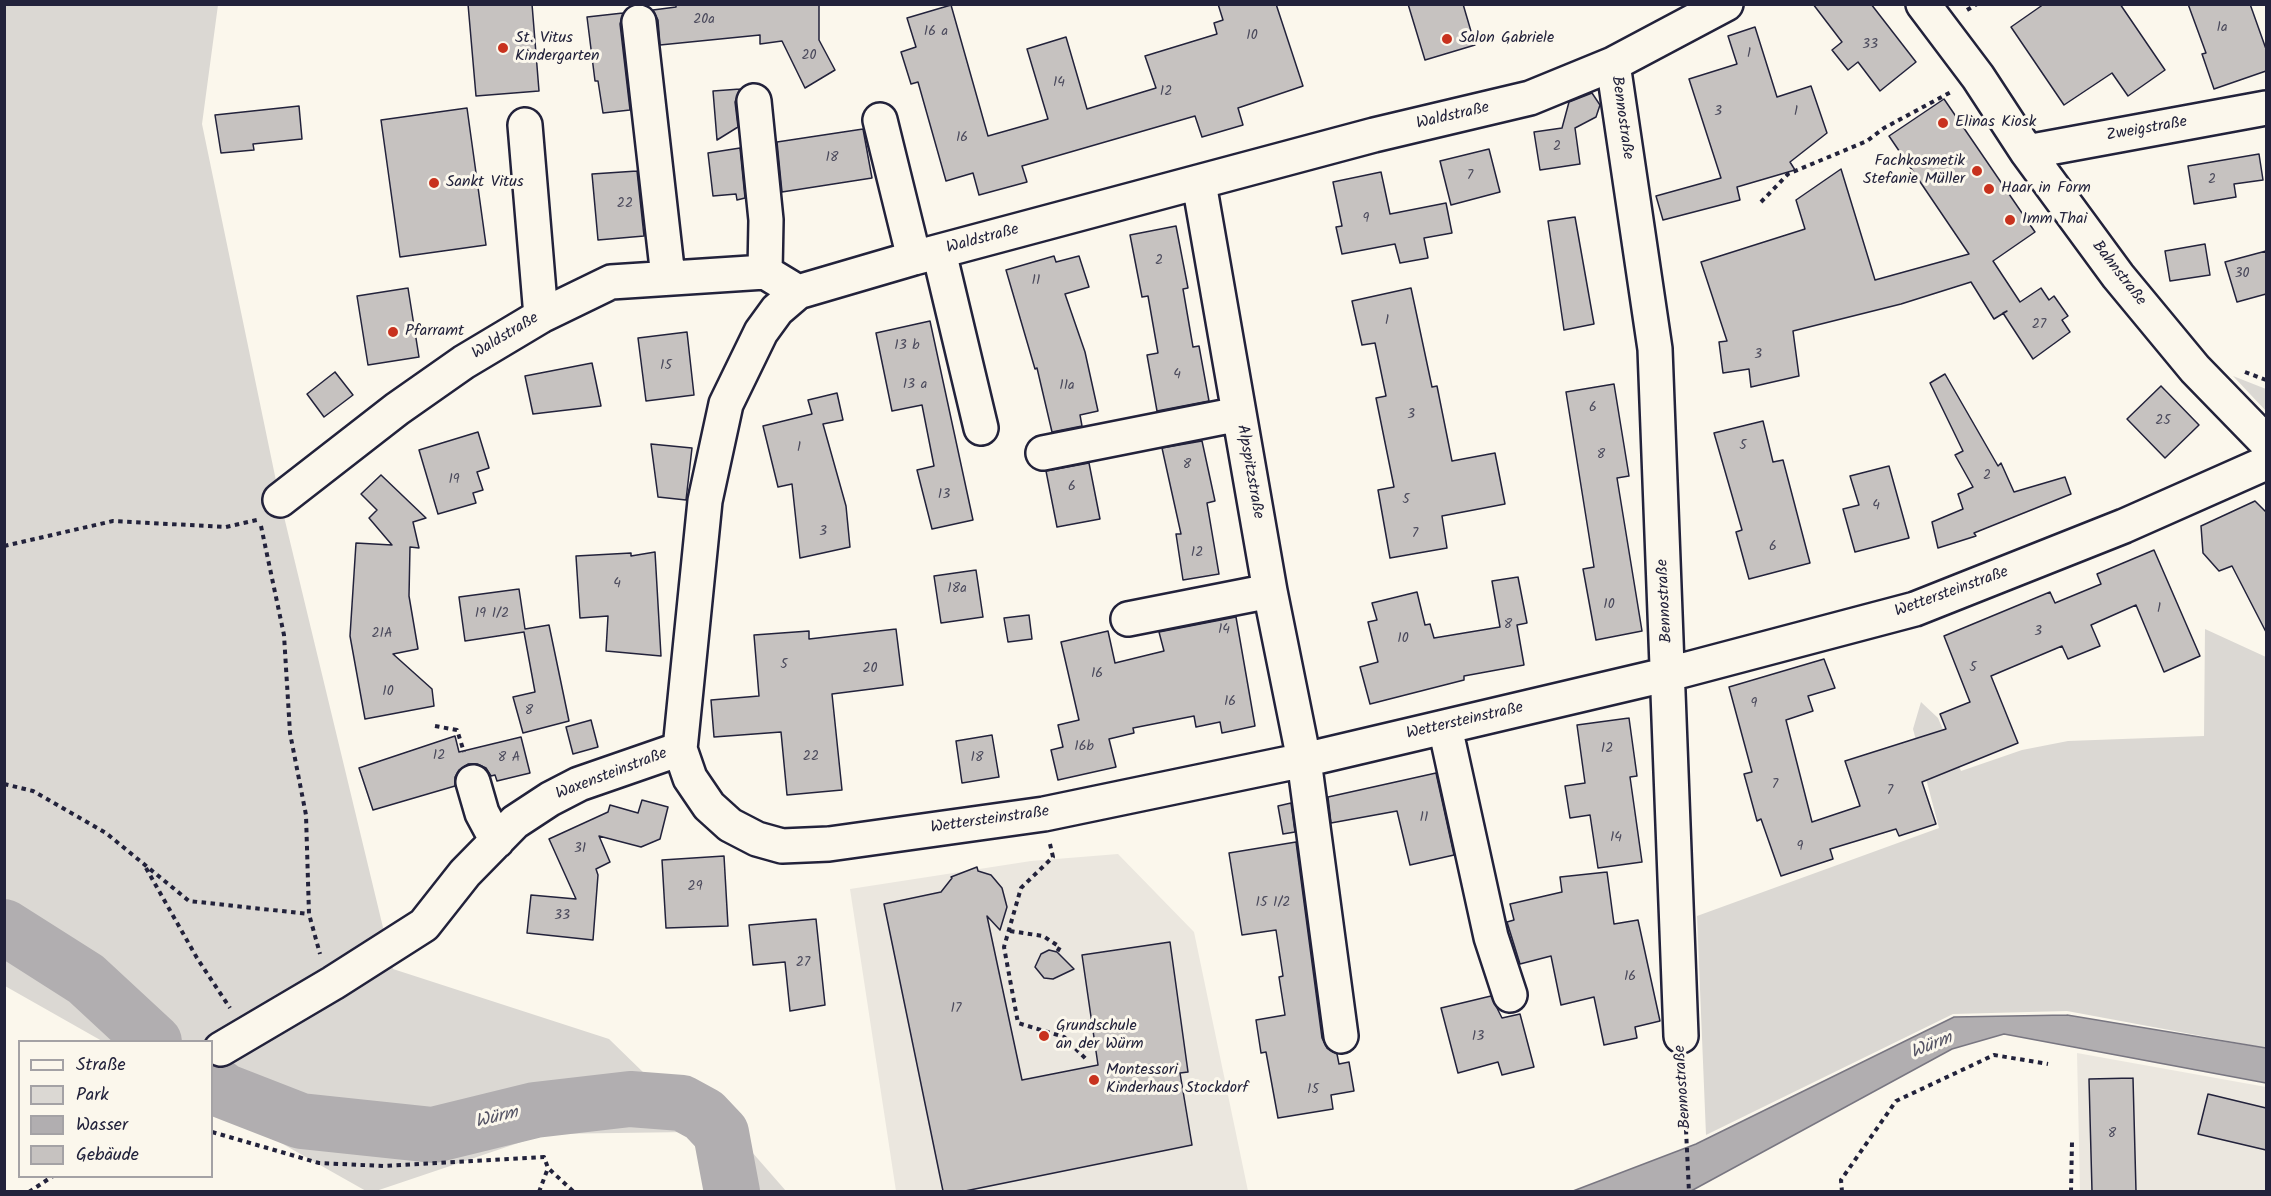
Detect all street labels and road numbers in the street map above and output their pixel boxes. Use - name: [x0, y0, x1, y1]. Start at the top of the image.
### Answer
- street label: Bennostraße: [1606, 75, 1636, 161]
- street label: Waldstraße: [1415, 99, 1491, 135]
- street label: Zweigstraße: [2105, 113, 2189, 147]
- street label: Waldstraße: [945, 221, 1021, 259]
- street label: Bahnstraße: [2087, 238, 2149, 310]
- street label: Waldstraße: [469, 310, 543, 364]
- street label: Alpspitzstraße: [1231, 423, 1267, 521]
- street label: Bennostraße: [1654, 559, 1678, 643]
- street label: Wettersteinstraße: [1893, 564, 2011, 622]
- street label: Wettersteinstraße: [1405, 699, 1525, 745]
- street label: Waxensteinstraße: [554, 745, 670, 805]
- street label: Wettersteinstraße: [929, 803, 1051, 839]
- street label: Bennostraße: [1671, 1044, 1697, 1130]

